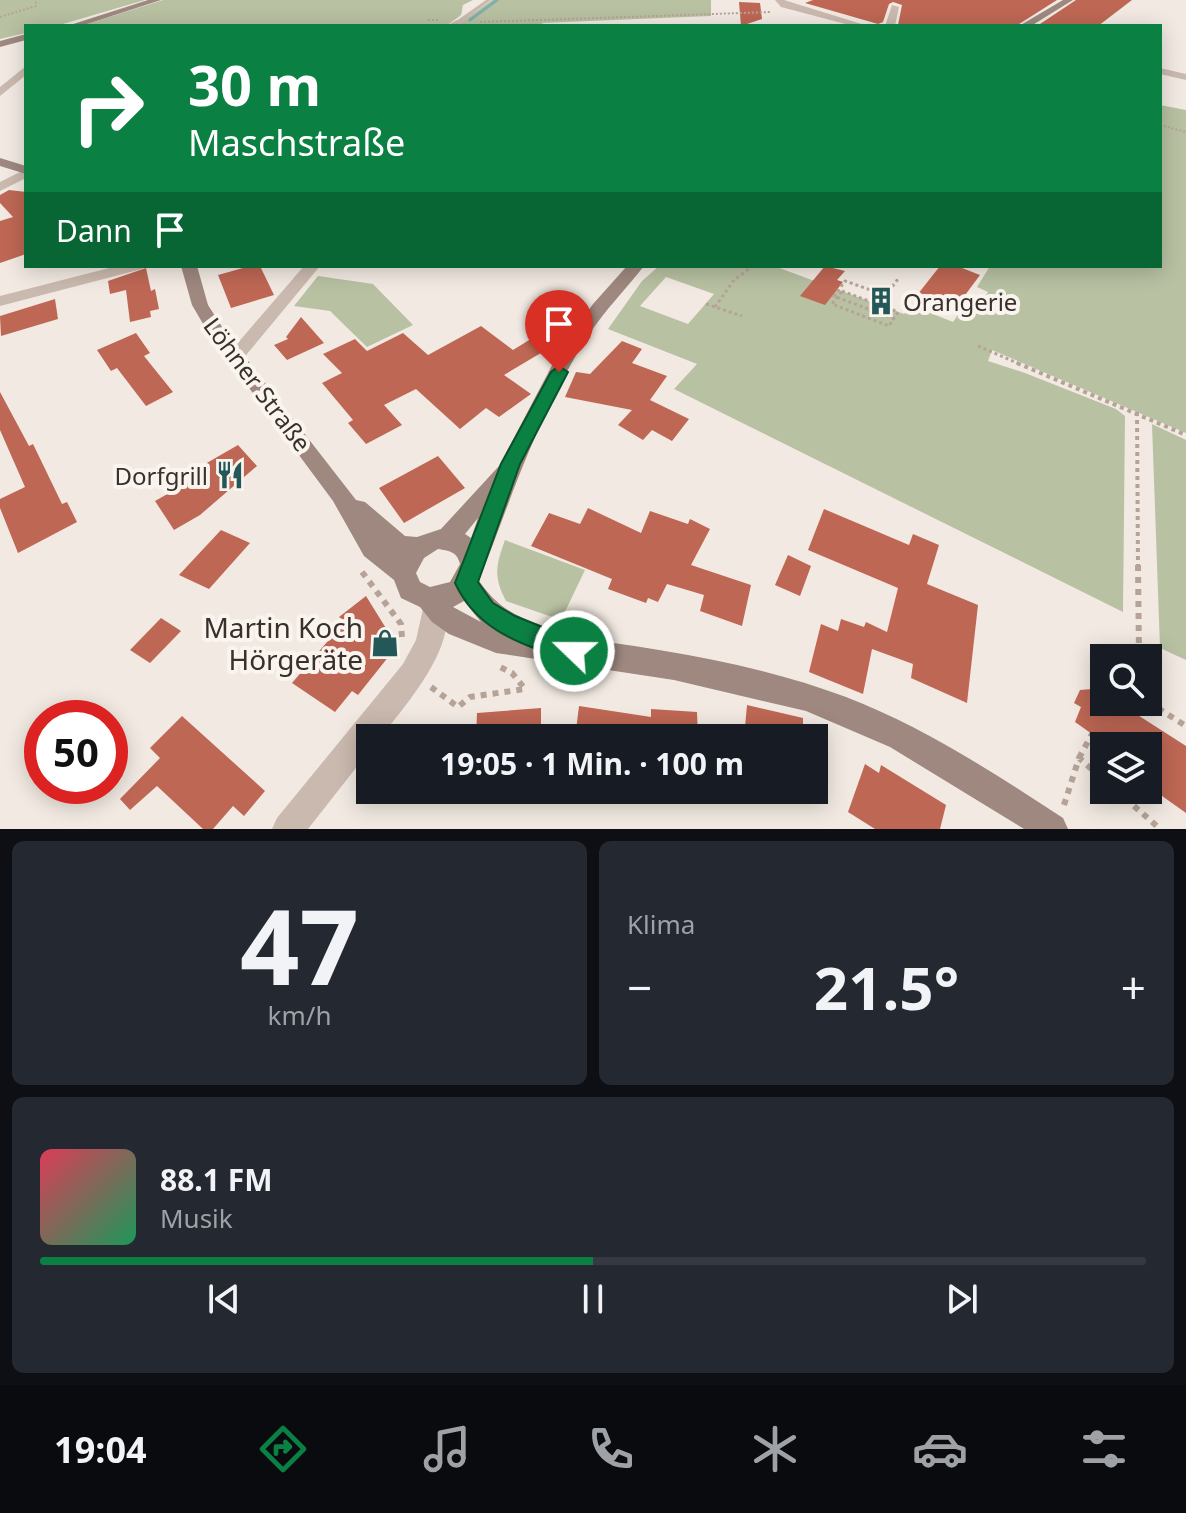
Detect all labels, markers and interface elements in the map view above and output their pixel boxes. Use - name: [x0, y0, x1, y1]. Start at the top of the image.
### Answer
- text: 30 m: [188, 46, 321, 122]
- icon: right: [56, 56, 160, 160]
- text: Maschstraße: [188, 118, 405, 167]
- icon: arrive: [148, 208, 192, 252]
- text: Dann: [56, 210, 132, 251]
- place label: Orangerie: [903, 285, 1017, 318]
- building icon: Orangerie: [866, 286, 896, 316]
- pin: [525, 290, 593, 372]
- icon: arrive: [537, 302, 581, 346]
- street label: Löhner Straße: [197, 310, 319, 458]
- place label: Dorfgrill: [115, 459, 208, 492]
- restaurant icon: Dorfgrill: [215, 460, 245, 490]
- place label: Martin Koch Hörgeräte: [203, 608, 363, 678]
- position arrow: [532, 609, 616, 693]
- shop icon: Martin Koch Hörgeräte: [370, 628, 400, 658]
- map controls: [1090, 644, 1162, 804]
- button: search: [1090, 644, 1162, 716]
- speed limit sign: 50: [24, 700, 128, 804]
- button: layers: [1090, 732, 1162, 804]
- text: 19:05 · 1 Min. · 100 m: [440, 743, 744, 784]
- text: 47: [240, 874, 359, 1015]
- text: Klima: [627, 906, 695, 942]
- text: 21.5°: [814, 946, 959, 1028]
- text: −: [627, 957, 652, 1017]
- text: +: [1121, 957, 1146, 1017]
- text: km/h: [268, 997, 331, 1033]
- text: 88.1 FM: [160, 1159, 272, 1200]
- text: Musik: [160, 1200, 233, 1236]
- icon: previous: [202, 1277, 246, 1321]
- icon: pause: [571, 1277, 615, 1321]
- icon: next: [940, 1277, 984, 1321]
- icon: directions: [255, 1421, 311, 1477]
- icon: music: [419, 1421, 475, 1477]
- icon: phone: [583, 1421, 639, 1477]
- icon: climate: [747, 1421, 803, 1477]
- icon: car: [912, 1421, 968, 1477]
- icon: filters: [1076, 1421, 1132, 1477]
- text: 19:04: [54, 1425, 147, 1474]

